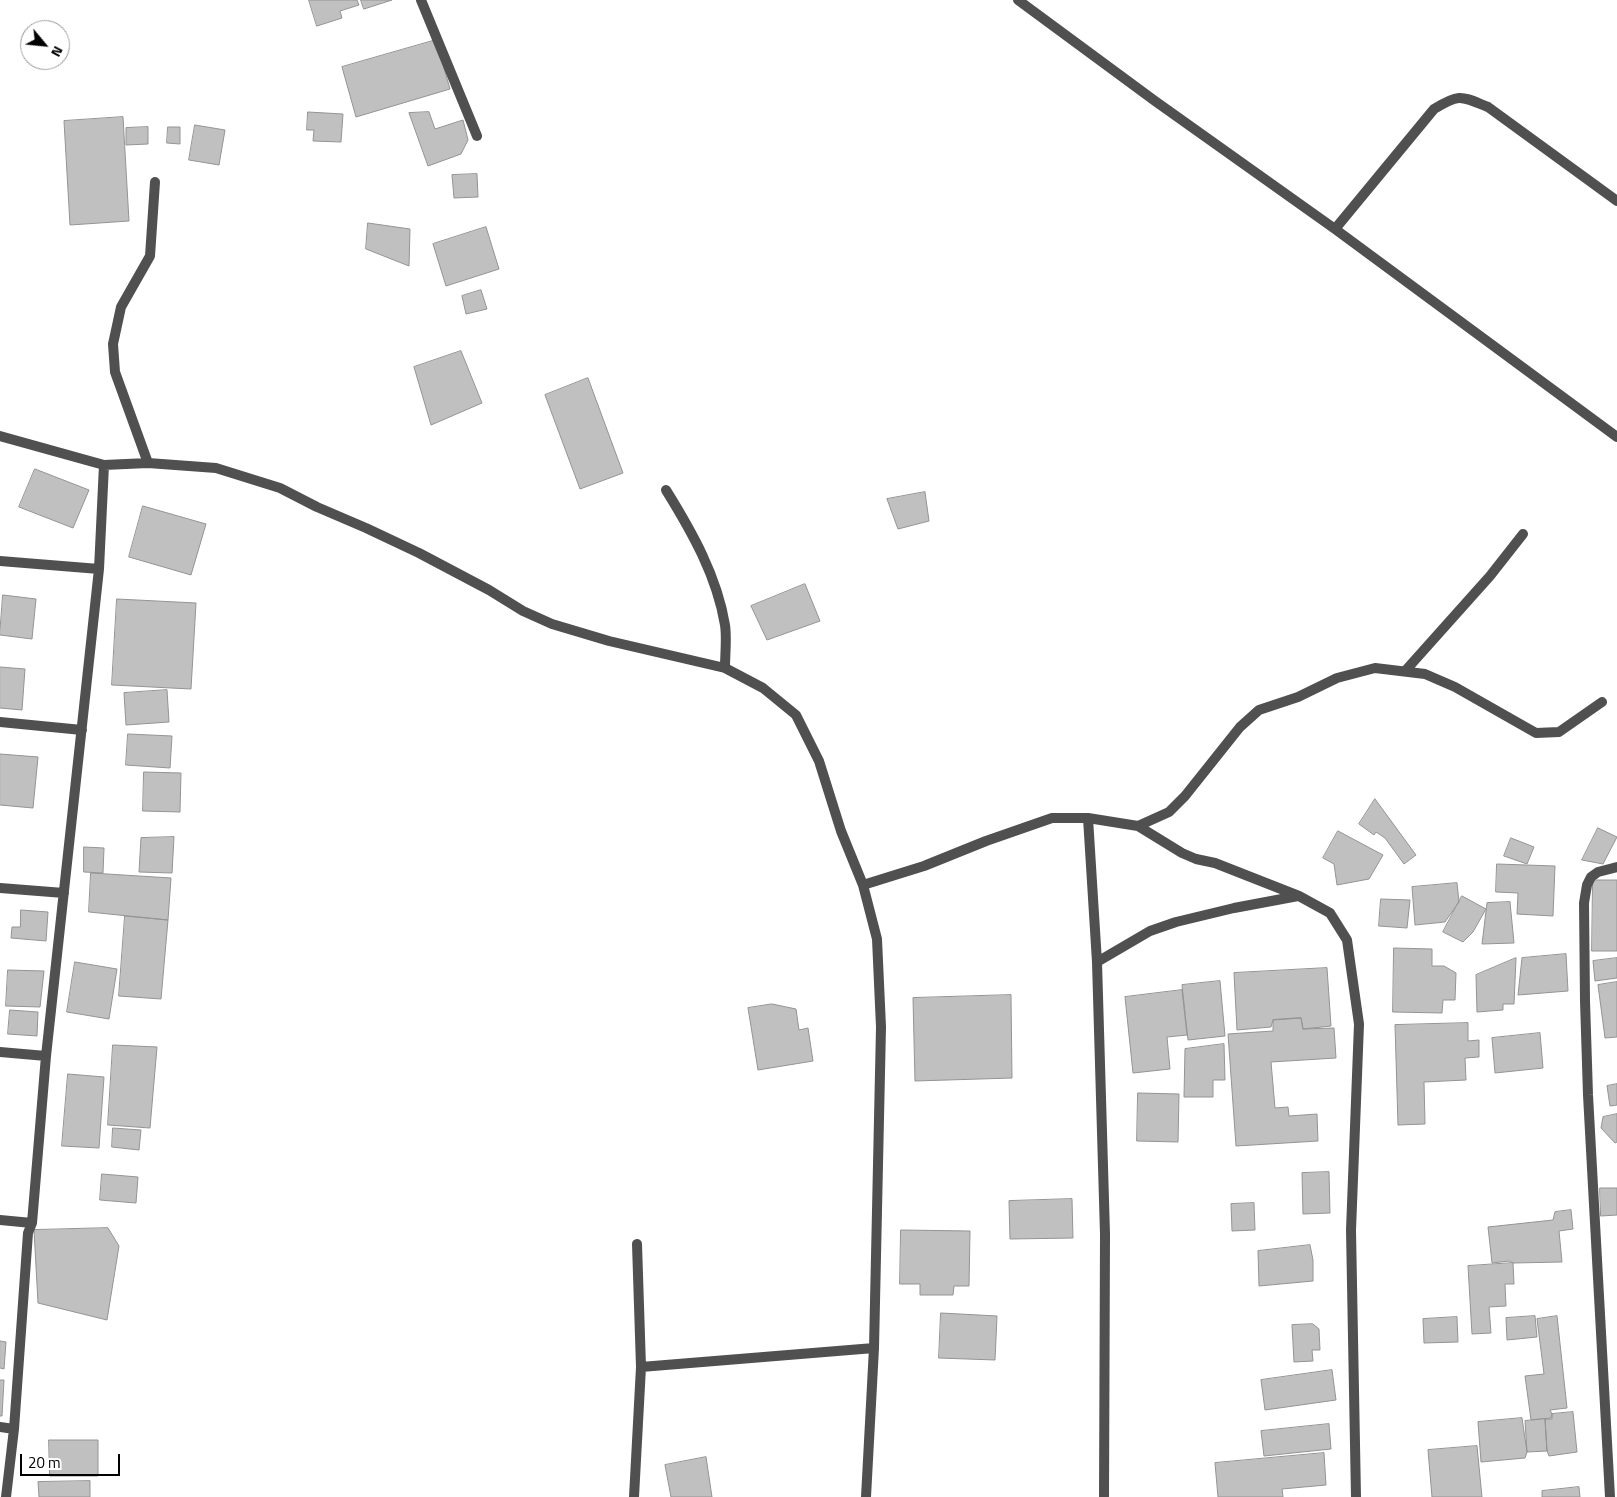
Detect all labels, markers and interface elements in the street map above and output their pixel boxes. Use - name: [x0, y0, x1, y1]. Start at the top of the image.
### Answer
- north arrow: [20, 20, 70, 70]
- text: N: [46, 43, 69, 61]
- scale bar: [22, 1444, 122, 1476]
- text: 20 m: [28, 1451, 61, 1474]

